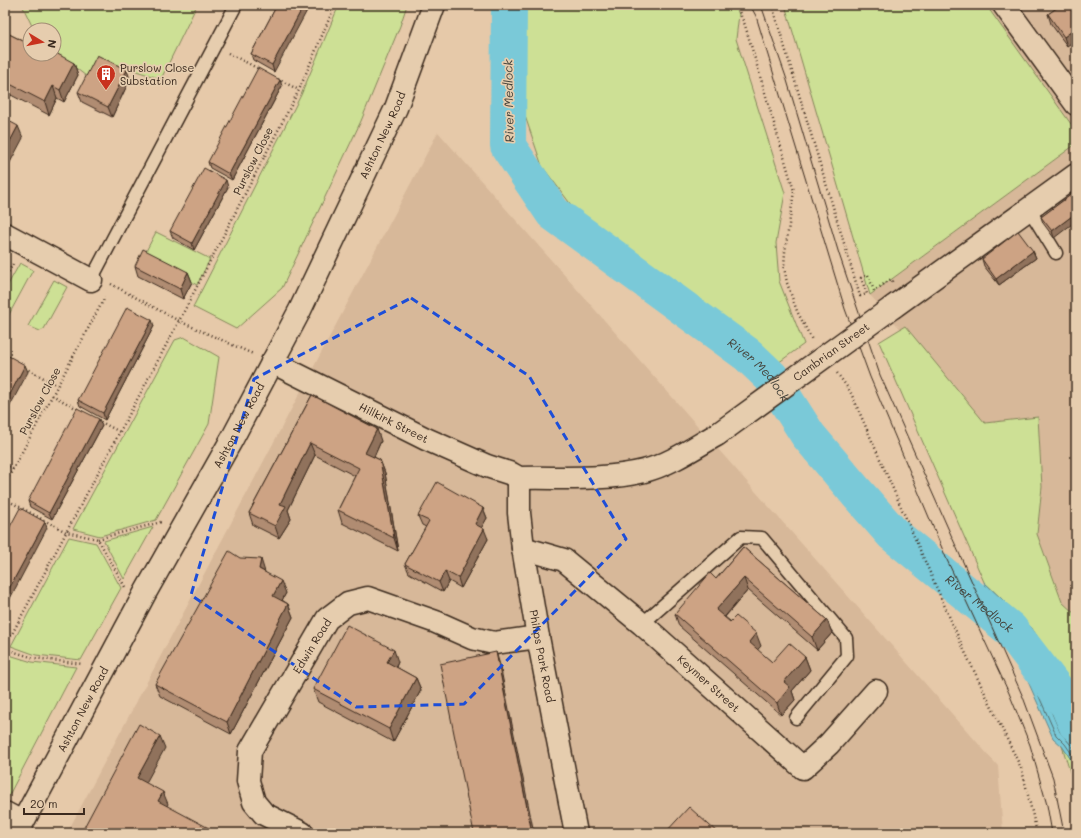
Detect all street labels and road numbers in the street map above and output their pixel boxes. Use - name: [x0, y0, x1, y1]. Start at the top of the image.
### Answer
- street label: Ashton New Road: [355, 89, 408, 181]
- street label: Purslow Close: [229, 124, 276, 197]
- street label: Cambrian Street: [790, 318, 872, 384]
- street label: Purslow Close: [16, 364, 64, 437]
- street label: Ashton New Road: [209, 380, 267, 470]
- street label: Hillkirk Street: [357, 399, 431, 446]
- street label: Philips Park Road: [527, 609, 559, 704]
- street label: Edwin Road: [289, 615, 334, 676]
- street label: Keymer Street: [675, 651, 743, 715]
- street label: Ashton New Road: [54, 664, 111, 755]

